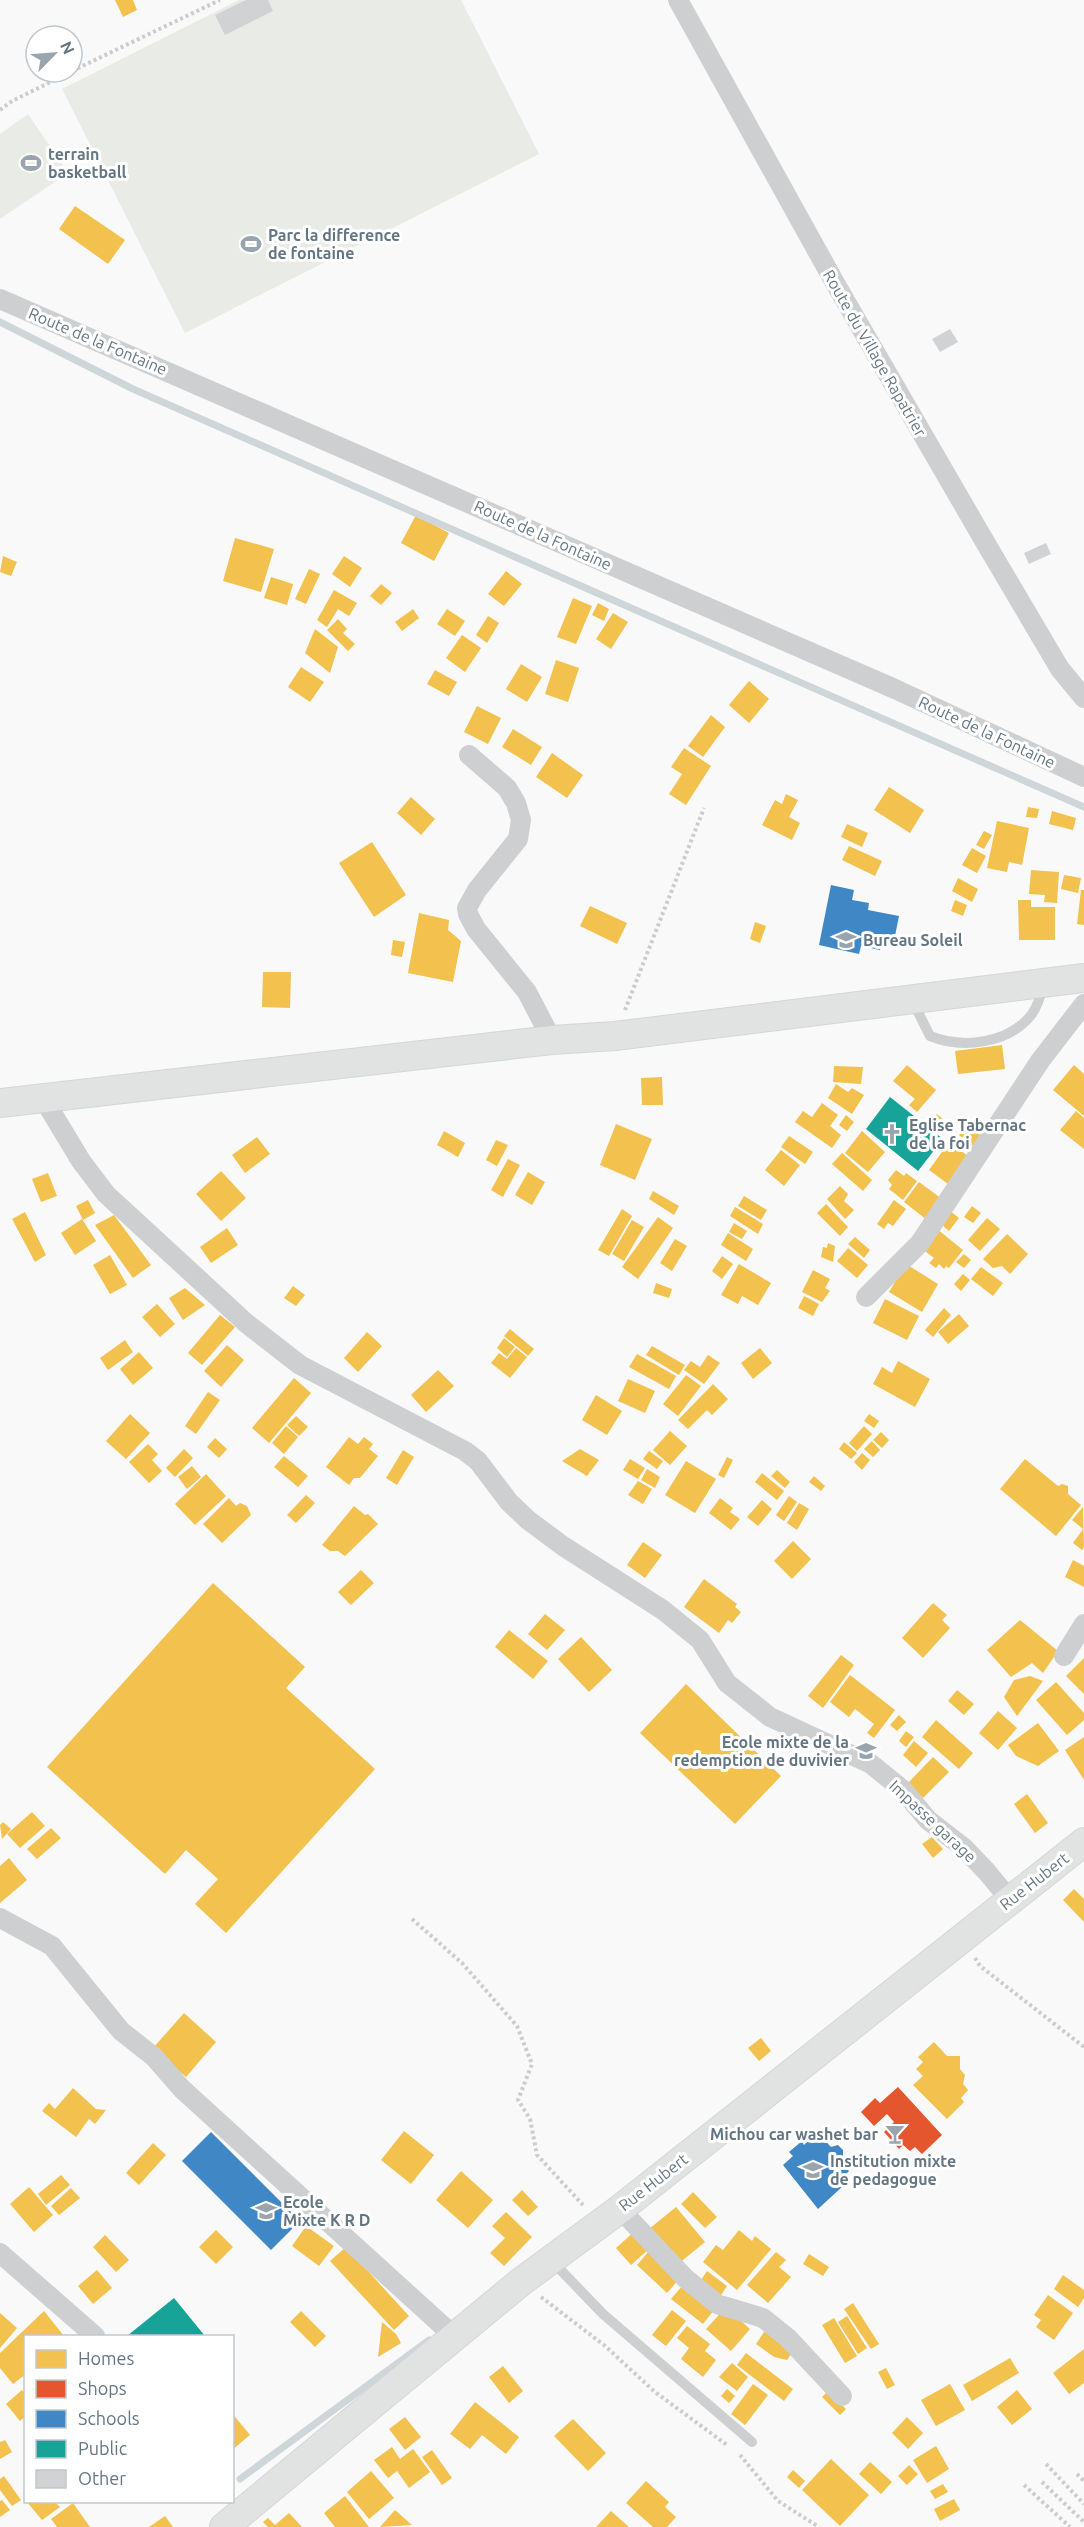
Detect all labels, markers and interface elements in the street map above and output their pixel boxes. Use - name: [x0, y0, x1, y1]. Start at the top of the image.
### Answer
- north arrow: [24, 24, 84, 84]
- text: N: [57, 38, 78, 57]
- place label: terrain basketball: [48, 145, 127, 181]
- sports icon: terrain basketball: [19, 151, 43, 175]
- place label: Parc la difference de fontaine: [268, 226, 400, 262]
- sports icon: Parc la difference de fontaine: [239, 232, 263, 256]
- street label: Route du Village Rapatrier: [820, 267, 930, 439]
- street label: Route de la Fontaine: [26, 304, 170, 378]
- street label: Route de la Fontaine: [472, 497, 614, 573]
- street label: Route de la Fontaine: [916, 692, 1058, 772]
- school or university icon: Bureau Soleil: [834, 928, 858, 952]
- place label: Bureau Soleil: [863, 931, 963, 949]
- place label: Eglise Tabernac de la foi: [909, 1116, 1026, 1152]
- church icon: Eglise Tabernac de la foi: [880, 1122, 904, 1146]
- place label: Ecole mixte de la redemption de duvivier: [674, 1733, 849, 1769]
- school or university icon: Ecole mixte de la redemption de duvivier: [854, 1739, 878, 1763]
- street label: Impasse garage: [886, 1776, 980, 1866]
- street label: Rue Hubert: [996, 1848, 1073, 1913]
- bar icon: Michou car washet bar: [883, 2122, 907, 2146]
- place label: Michou car washet bar: [710, 2125, 878, 2143]
- street label: Rue Hubert: [615, 2149, 692, 2214]
- place label: Institution mixte de pedagogue: [830, 2152, 956, 2188]
- school or university icon: Institution mixte de pedagogue: [801, 2158, 825, 2182]
- place label: Ecole Mixte K R D: [283, 2193, 370, 2229]
- school or university icon: Ecole Mixte K R D: [254, 2199, 278, 2223]
- legend: [24, 2335, 234, 2503]
- text: Homes: [78, 2348, 135, 2368]
- text: Shops: [78, 2378, 127, 2398]
- text: Schools: [78, 2408, 140, 2428]
- text: Public: [78, 2438, 127, 2458]
- text: Other: [78, 2468, 126, 2488]

